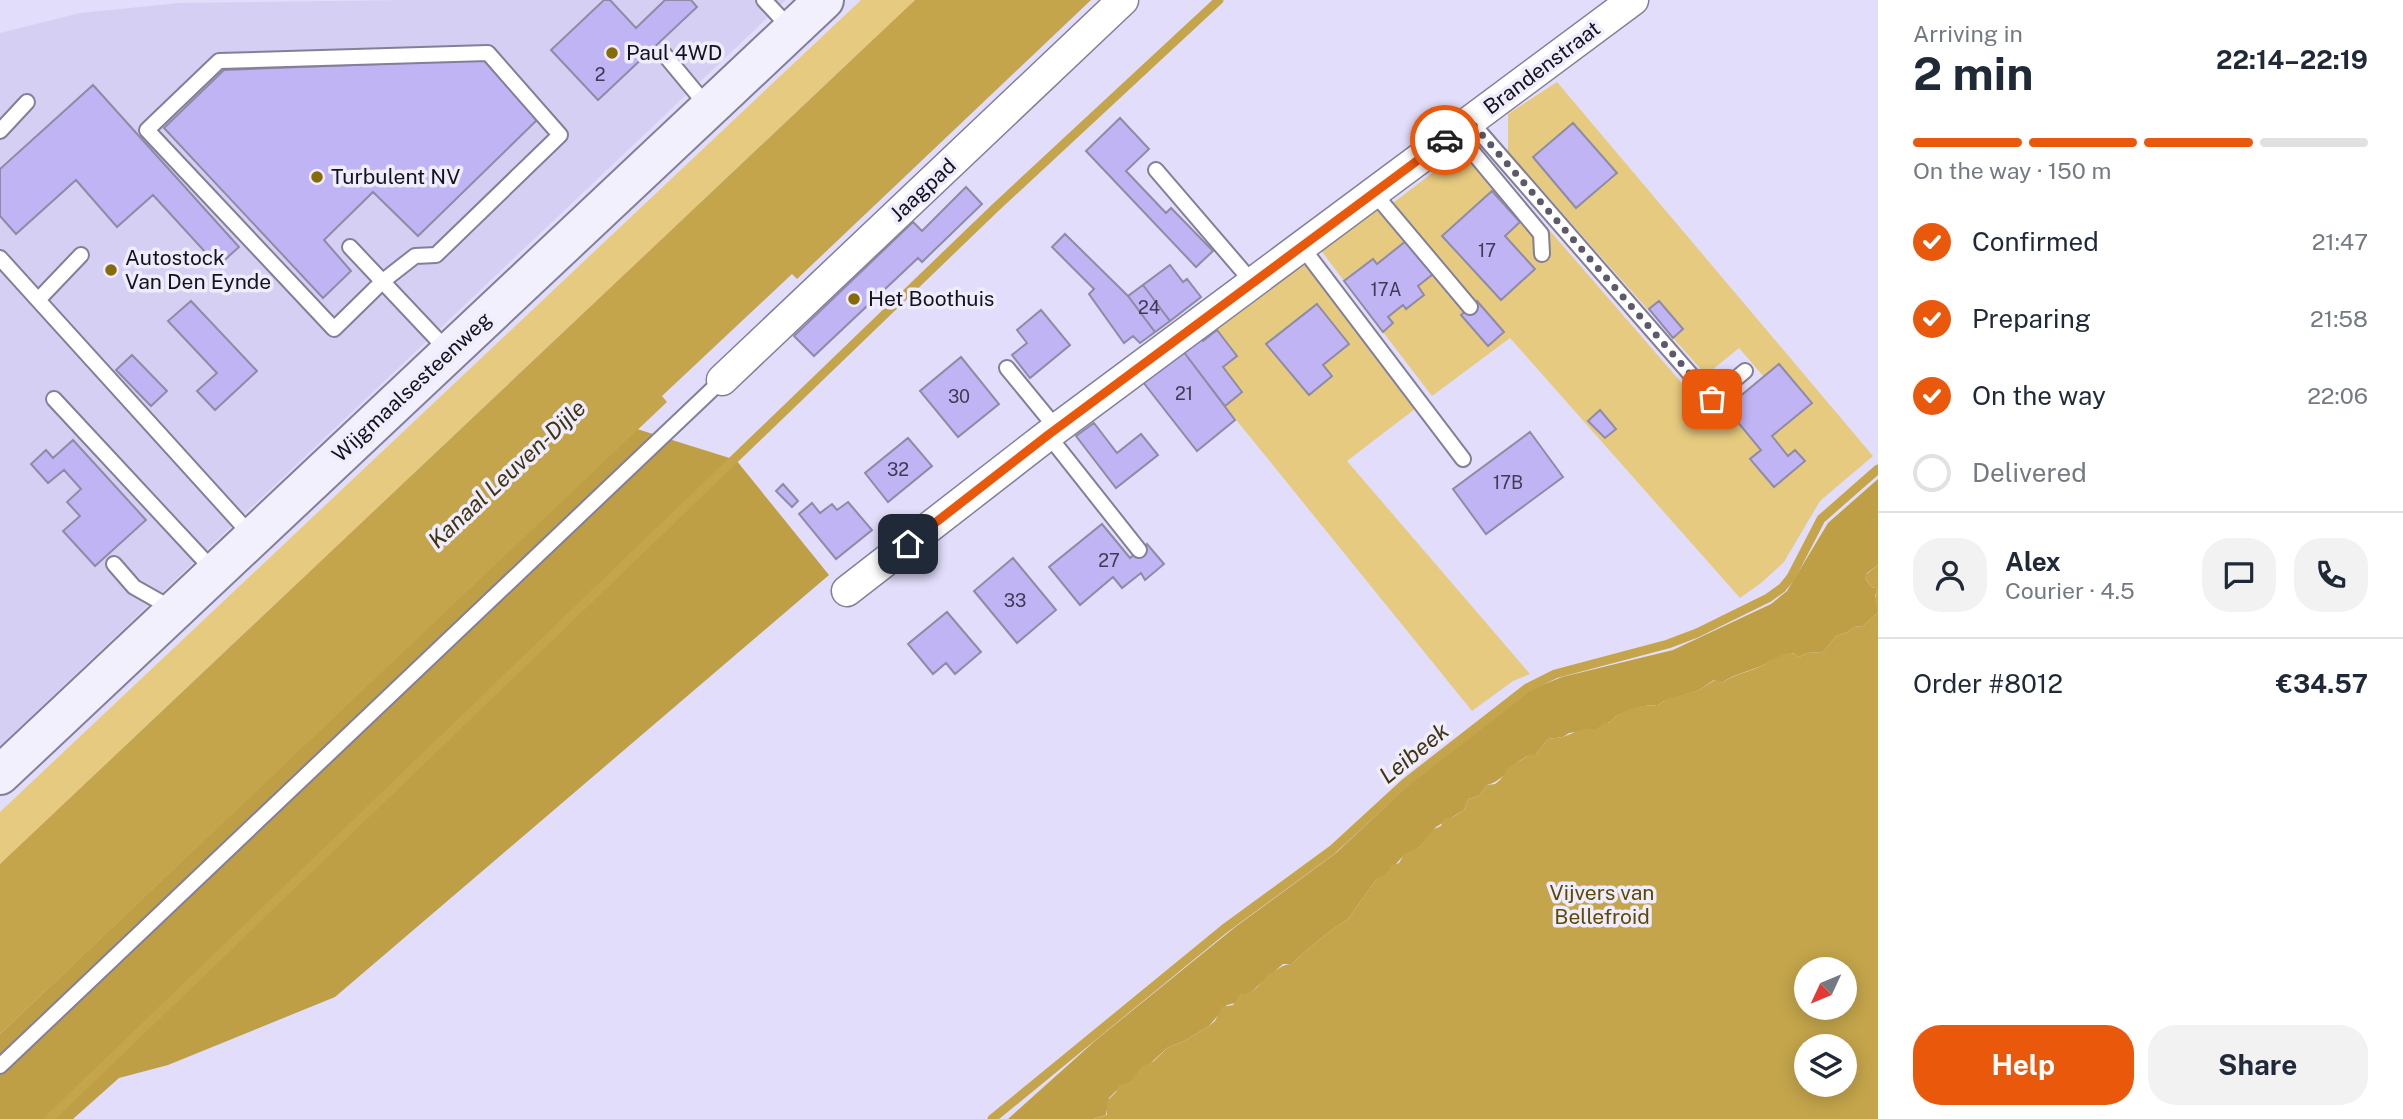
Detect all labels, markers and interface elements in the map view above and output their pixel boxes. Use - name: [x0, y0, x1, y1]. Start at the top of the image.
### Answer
- street label: Brandenstraat: [1479, 16, 1605, 120]
- text: Arriving in: [1913, 20, 2023, 47]
- place label: Paul 4WD: [626, 40, 722, 65]
- text: 22:14–22:19: [2216, 44, 2368, 75]
- marker: Paul 4WD: [604, 45, 620, 61]
- text: 2 min: [1913, 46, 2033, 100]
- house number: 2: [595, 64, 605, 85]
- courier: [1410, 105, 1480, 175]
- icon: car: [1426, 121, 1464, 159]
- street label: Jaagpad: [885, 153, 961, 226]
- text: On the way · 150 m: [1913, 157, 2111, 184]
- place label: Turbulent NV: [331, 164, 460, 189]
- marker: Turbulent NV: [309, 169, 325, 185]
- icon: check: [1913, 223, 1951, 261]
- text: Confirmed: [1972, 226, 2099, 257]
- text: 21:47: [2312, 228, 2368, 255]
- house number: 17: [1478, 240, 1496, 261]
- place label: Autostock Van Den Eynde: [125, 245, 271, 294]
- marker: Autostock Van Den Eynde: [103, 262, 119, 278]
- house number: 17A: [1371, 279, 1402, 300]
- place label: Het Boothuis: [868, 286, 994, 311]
- marker: Het Boothuis: [846, 291, 862, 307]
- house number: 24: [1138, 297, 1160, 318]
- icon: check: [1913, 300, 1951, 338]
- text: Preparing: [1972, 303, 2091, 334]
- text: 21:58: [2310, 305, 2368, 332]
- street label: Wijgmaalsesteenweg: [327, 306, 496, 467]
- pin: [1682, 369, 1742, 429]
- icon: check: [1913, 377, 1951, 415]
- icon: bag: [1693, 380, 1731, 418]
- text: On the way: [1972, 380, 2106, 411]
- text: 22:06: [2307, 382, 2368, 409]
- house number: 21: [1175, 383, 1193, 404]
- house number: 30: [948, 386, 970, 407]
- water label: Kanaal Leuven-Dijle: [422, 394, 591, 553]
- text: Delivered: [1972, 457, 2087, 488]
- house number: 32: [887, 459, 909, 480]
- house number: 17B: [1493, 472, 1523, 493]
- pin: [878, 514, 938, 574]
- icon: home: [889, 525, 927, 563]
- button: person: [1913, 538, 1987, 612]
- button: chat: [2202, 538, 2276, 612]
- button: phone: [2294, 538, 2368, 612]
- text: Alex: [2005, 546, 2061, 577]
- house number: 27: [1098, 550, 1120, 571]
- text: Courier · 4.5: [2005, 577, 2135, 604]
- house number: 33: [1004, 590, 1026, 611]
- text: Order #8012: [1913, 668, 2063, 699]
- text: €34.57: [2276, 668, 2368, 699]
- water label: Leibeek: [1374, 716, 1454, 789]
- park label: Vijvers van Bellefroid: [1550, 880, 1654, 929]
- north arrow: [1794, 957, 1857, 1020]
- map controls: [1794, 957, 1857, 1097]
- button: Help: [1913, 1025, 2134, 1105]
- button: Share: [2148, 1025, 2368, 1105]
- button: layers: [1794, 1034, 1857, 1097]

